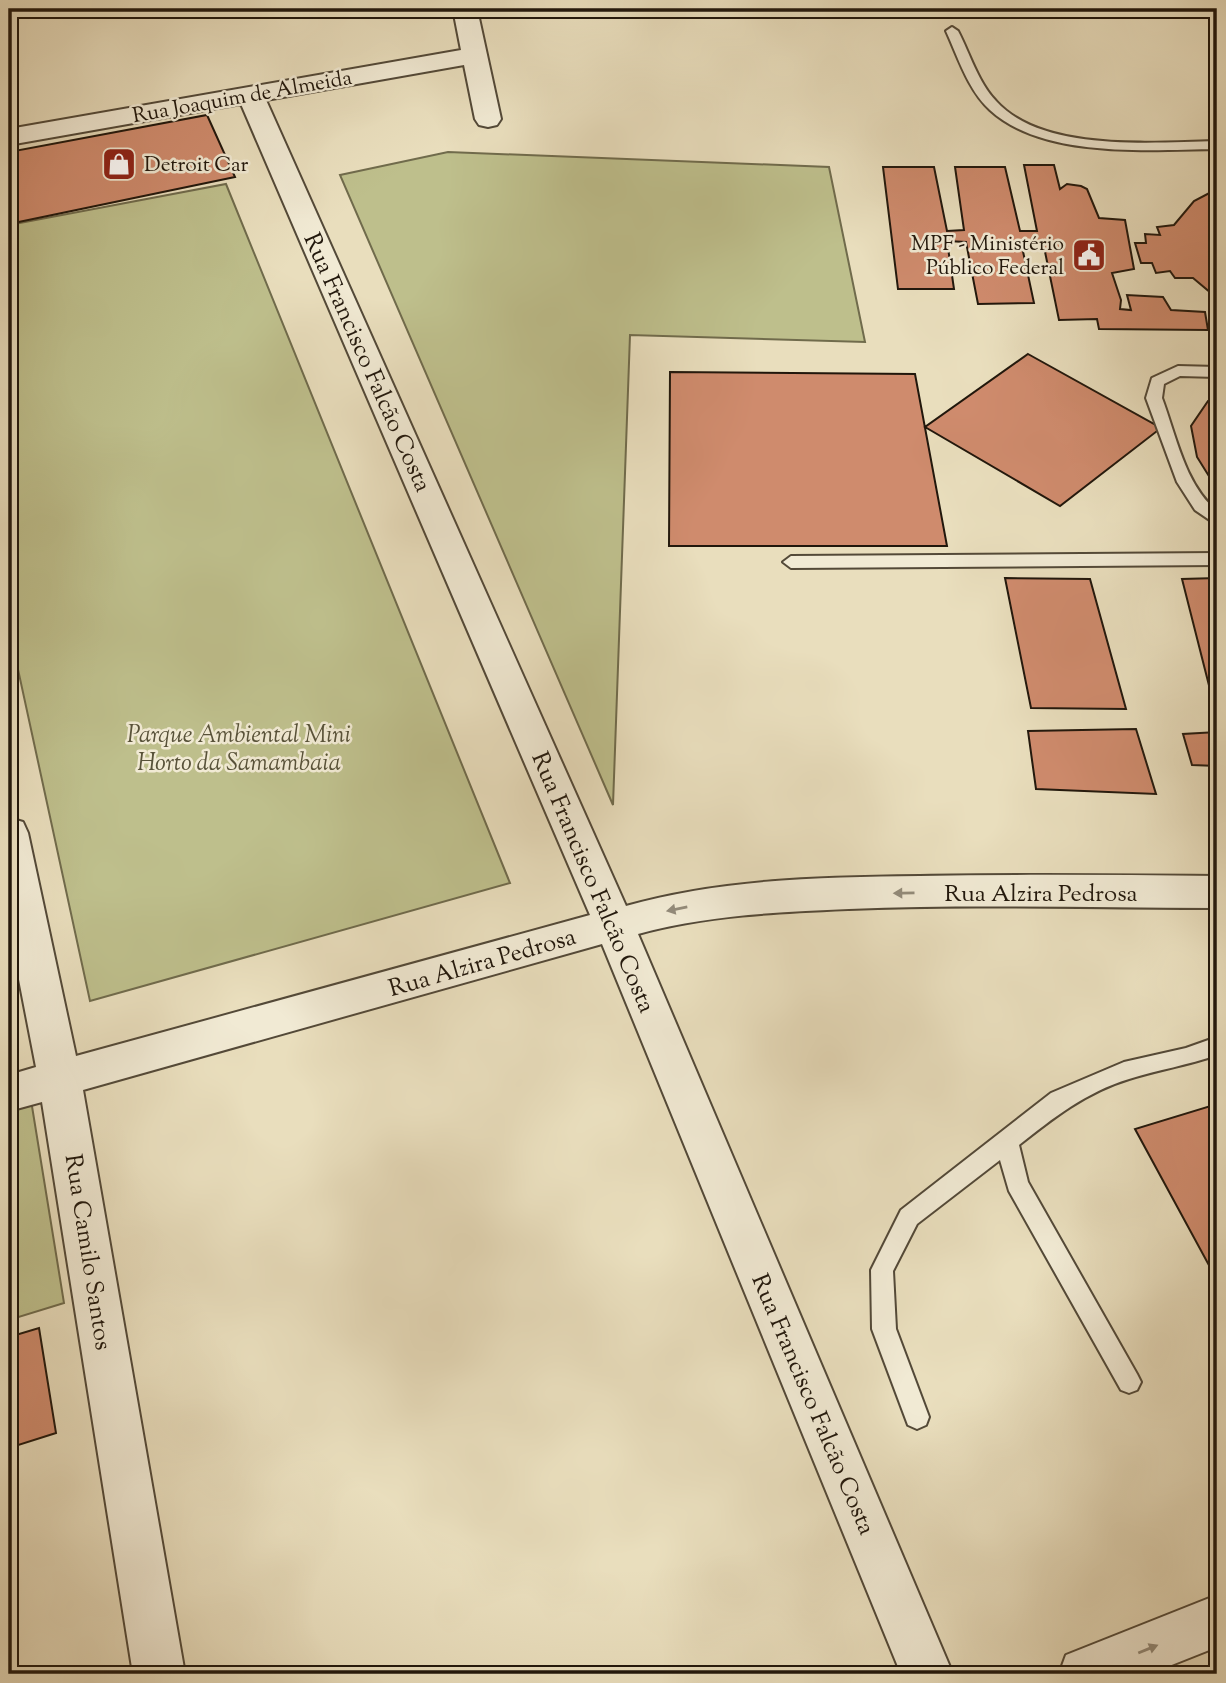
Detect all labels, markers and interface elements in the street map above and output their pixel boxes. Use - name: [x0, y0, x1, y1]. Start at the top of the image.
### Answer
- street label: Rua Joaquim de Almeida: [130, 64, 355, 132]
- shop icon: Detroit Car: [100, 145, 138, 183]
- place label: Detroit Car: [144, 151, 248, 181]
- street label: Rua Francisco Falcão Costa: [294, 228, 439, 498]
- place label: MPF - Ministério Público Federal: [911, 230, 1064, 284]
- public building icon: MPF - Ministério Público Federal: [1070, 236, 1108, 274]
- park label: Parque Ambiental Mini Horto da Samambaia: [127, 719, 351, 781]
- street label: Rua Francisco Falcão Costa: [522, 747, 663, 1019]
- street label: Rua Alzira Pedrosa: [944, 878, 1138, 912]
- one-way arrow: [893, 888, 915, 899]
- one-way arrow: [666, 903, 688, 914]
- street label: Rua Alzira Pedrosa: [385, 921, 580, 1007]
- street label: Rua Camilo Santos: [55, 1152, 119, 1353]
- street label: Rua Francisco Falcão Costa: [742, 1269, 883, 1541]
- one-way arrow: [1138, 1643, 1159, 1654]

